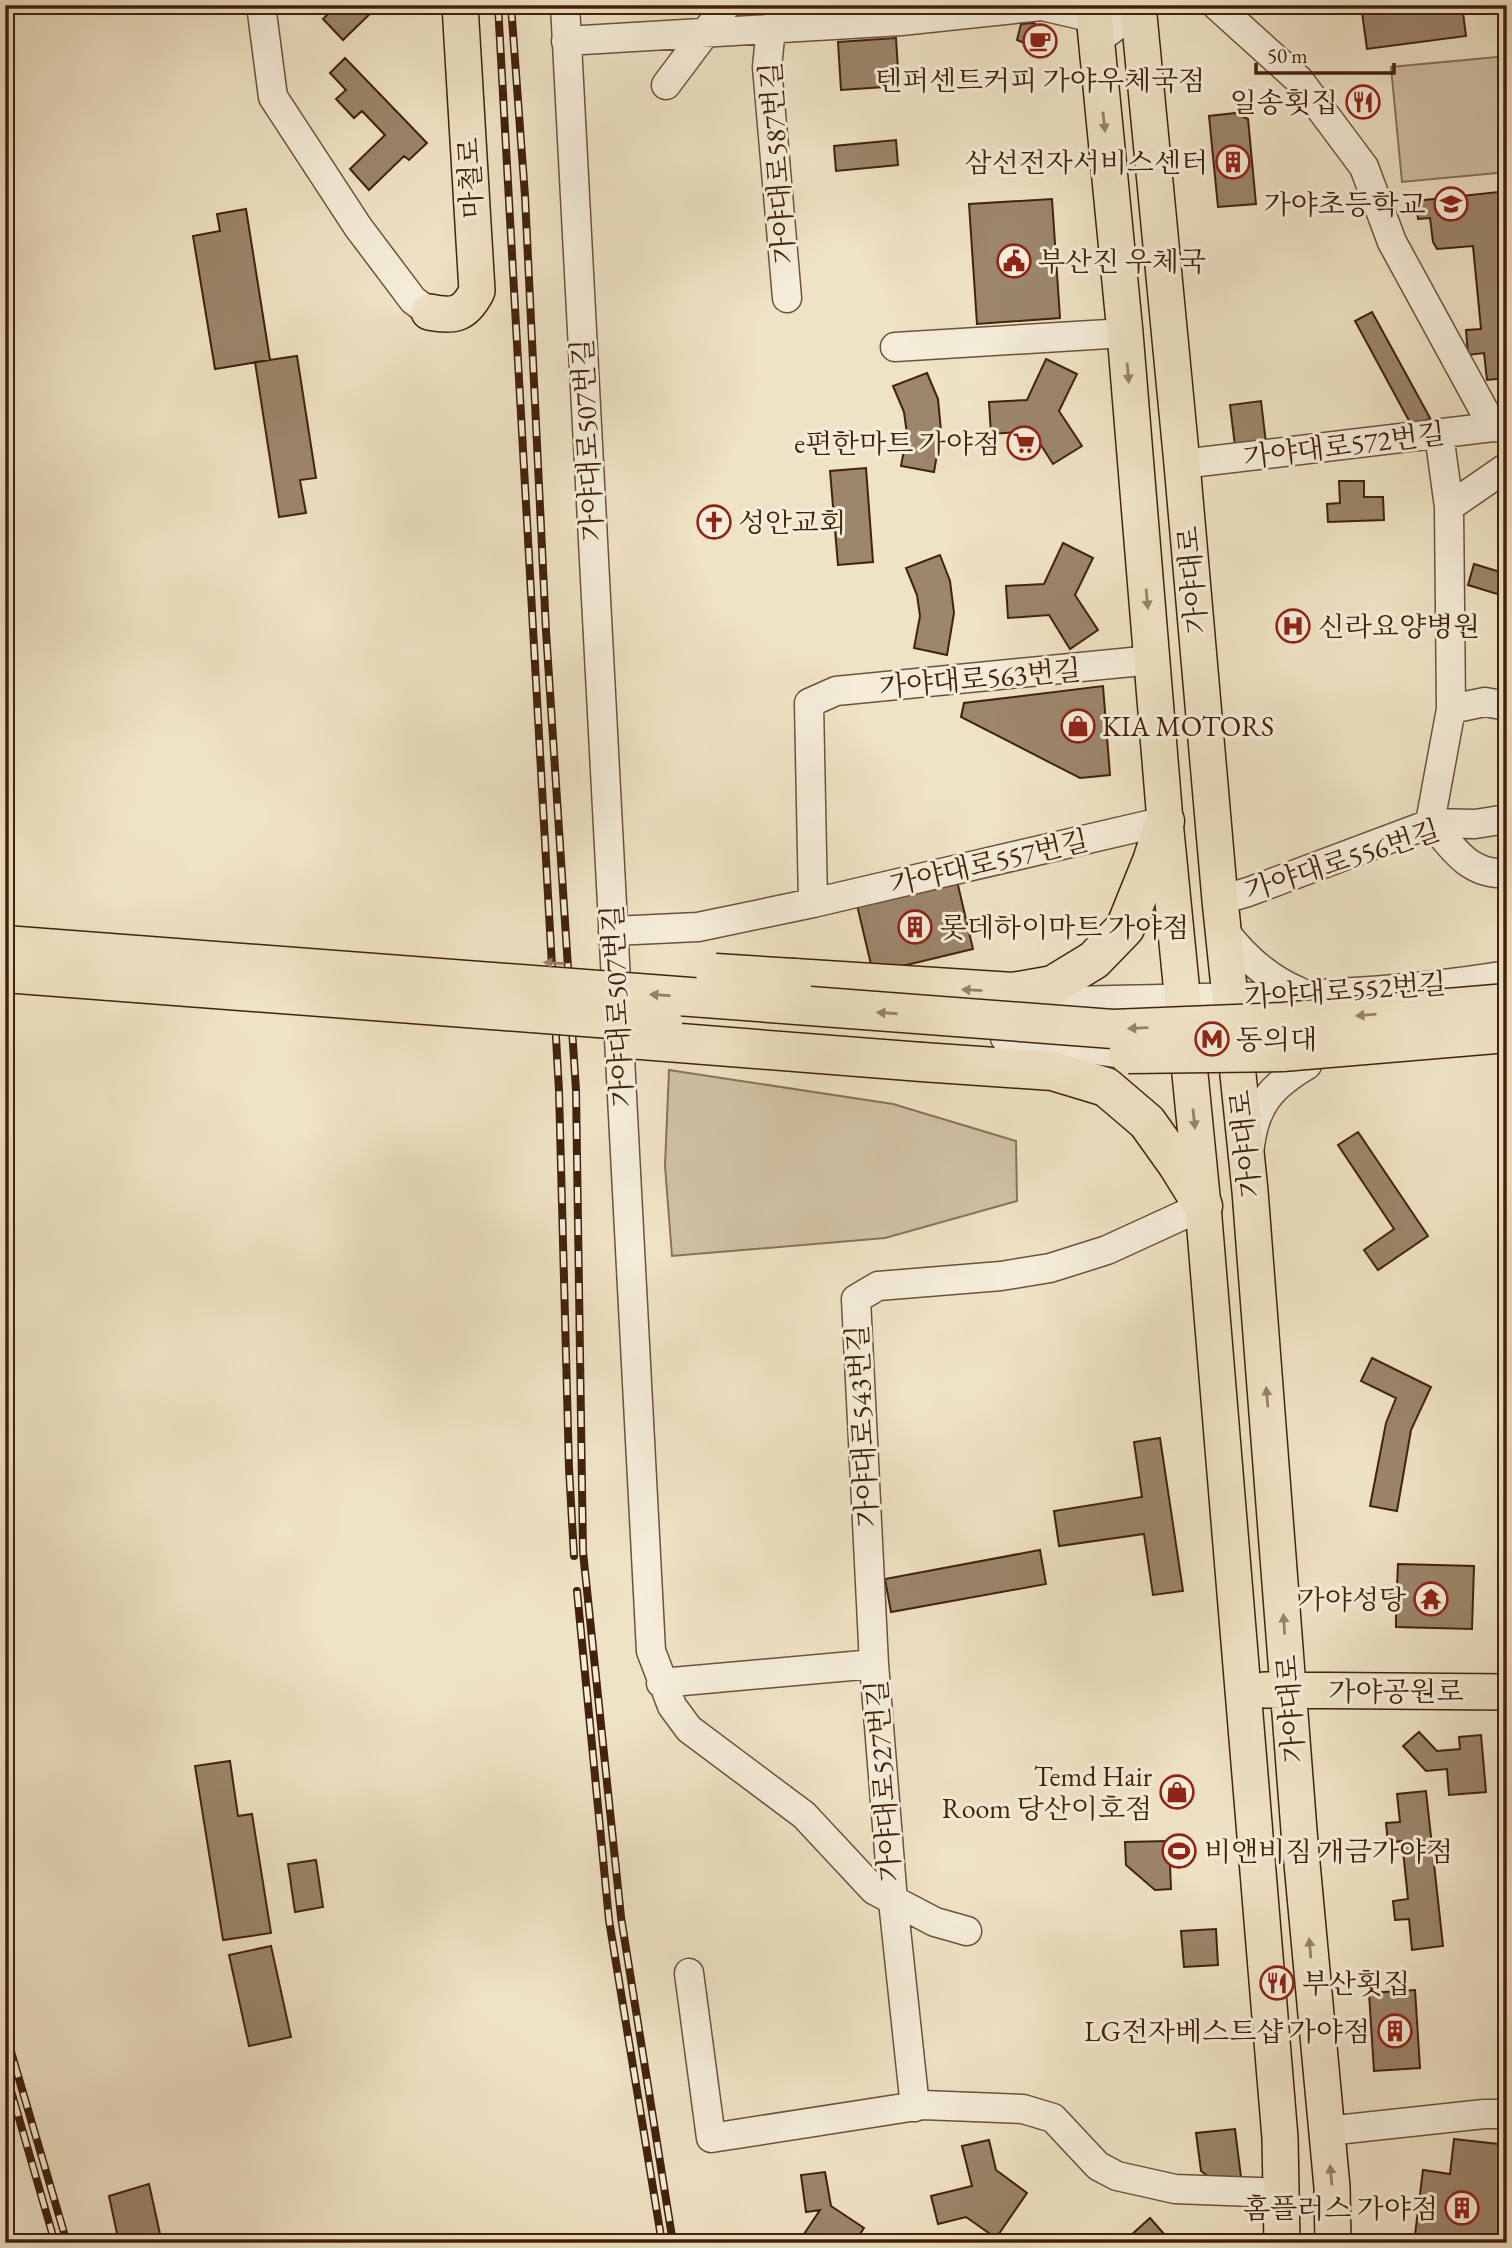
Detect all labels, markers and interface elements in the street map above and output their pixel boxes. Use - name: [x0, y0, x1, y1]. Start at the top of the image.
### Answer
- cafe icon: 텐퍼센트커피 가야우체국점: [1021, 22, 1059, 60]
- scale bar: [1256, 32, 1395, 76]
- text: 50 m: [1267, 42, 1308, 69]
- street label: 가야대로587번길: [752, 61, 802, 265]
- place label: 텐퍼센트커피 가야우체국점: [875, 62, 1205, 98]
- restaurant icon: 일송횟집: [1344, 83, 1382, 121]
- place label: 일송횟집: [1230, 84, 1338, 120]
- one-way arrow: [1099, 111, 1110, 133]
- street label: 마철로: [450, 137, 490, 219]
- building icon: 삼선전자서비스센터: [1214, 143, 1252, 181]
- place label: 삼선전자서비스센터: [965, 144, 1208, 180]
- school or university icon: 가야초등학교: [1432, 185, 1470, 223]
- place label: 가야초등학교: [1264, 186, 1426, 222]
- public building icon: 부산진 우체국: [995, 242, 1033, 280]
- place label: 부산진 우체국: [1038, 243, 1206, 279]
- street label: 가야대로507번길: [564, 338, 610, 542]
- one-way arrow: [1123, 362, 1134, 384]
- street label: 가야대로572번길: [1241, 415, 1447, 475]
- supermarket icon: e편한마트 가야점: [1005, 424, 1043, 462]
- place label: e편한마트 가야점: [794, 425, 1000, 461]
- church icon: 성안교회: [695, 503, 733, 541]
- place label: 성안교회: [738, 504, 846, 540]
- street label: 가야대로: [1169, 525, 1215, 635]
- one-way arrow: [1142, 589, 1153, 611]
- hospital icon: 신라요양병원: [1274, 607, 1312, 645]
- place label: 신라요양병원: [1318, 608, 1480, 644]
- street label: 가야대로563번길: [878, 651, 1082, 705]
- shop icon: KIA MOTORS: [1059, 707, 1097, 745]
- place label: KIA MOTORS: [1102, 708, 1274, 744]
- street label: 가야대로556번길: [1240, 812, 1444, 908]
- street label: 가야대로557번길: [886, 822, 1092, 902]
- street label: 가야대로507번길: [594, 904, 640, 1108]
- building icon: 롯데하이마트 가야점: [896, 908, 934, 946]
- place label: 롯데하이마트 가야점: [940, 909, 1189, 945]
- one-way arrow: [543, 957, 565, 968]
- street label: 가야대로552번길: [1243, 965, 1447, 1015]
- one-way arrow: [961, 984, 983, 995]
- one-way arrow: [649, 990, 671, 1001]
- one-way arrow: [876, 1007, 898, 1018]
- one-way arrow: [1354, 1010, 1376, 1021]
- metro station icon: 동의대: [1193, 1020, 1231, 1058]
- place label: 동의대: [1236, 1021, 1317, 1057]
- one-way arrow: [1127, 1022, 1149, 1033]
- street label: 가야대로: [1221, 1088, 1269, 1200]
- one-way arrow: [1188, 1108, 1199, 1130]
- street label: 가야대로543번길: [839, 1324, 885, 1528]
- one-way arrow: [1261, 1386, 1272, 1408]
- temple icon: 가야성당: [1412, 1580, 1450, 1618]
- place label: 가야성당: [1298, 1581, 1406, 1617]
- one-way arrow: [1278, 1612, 1289, 1634]
- street label: 가야대로: [1268, 1654, 1312, 1764]
- street label: 가야공원로: [1328, 1673, 1464, 1709]
- street label: 가야대로527번길: [858, 1679, 908, 1883]
- place label: Temd Hair Room 당산이호점: [942, 1758, 1153, 1826]
- shop icon: Temd Hair Room 당산이호점: [1158, 1773, 1196, 1811]
- sports icon: 비앤비짐 개금가야점: [1160, 1832, 1198, 1870]
- place label: 비앤비짐 개금가야점: [1204, 1833, 1453, 1869]
- one-way arrow: [1304, 1937, 1315, 1959]
- restaurant icon: 부산횟집: [1258, 1964, 1296, 2002]
- place label: 부산횟집: [1302, 1965, 1410, 2001]
- building icon: LG전자베스트샵 가야점: [1376, 2012, 1414, 2050]
- place label: LG전자베스트샵 가야점: [1084, 2013, 1370, 2049]
- one-way arrow: [1325, 2163, 1336, 2185]
- building icon: 홈플러스 가야점: [1443, 2189, 1481, 2227]
- place label: 홈플러스 가야점: [1243, 2190, 1438, 2226]

